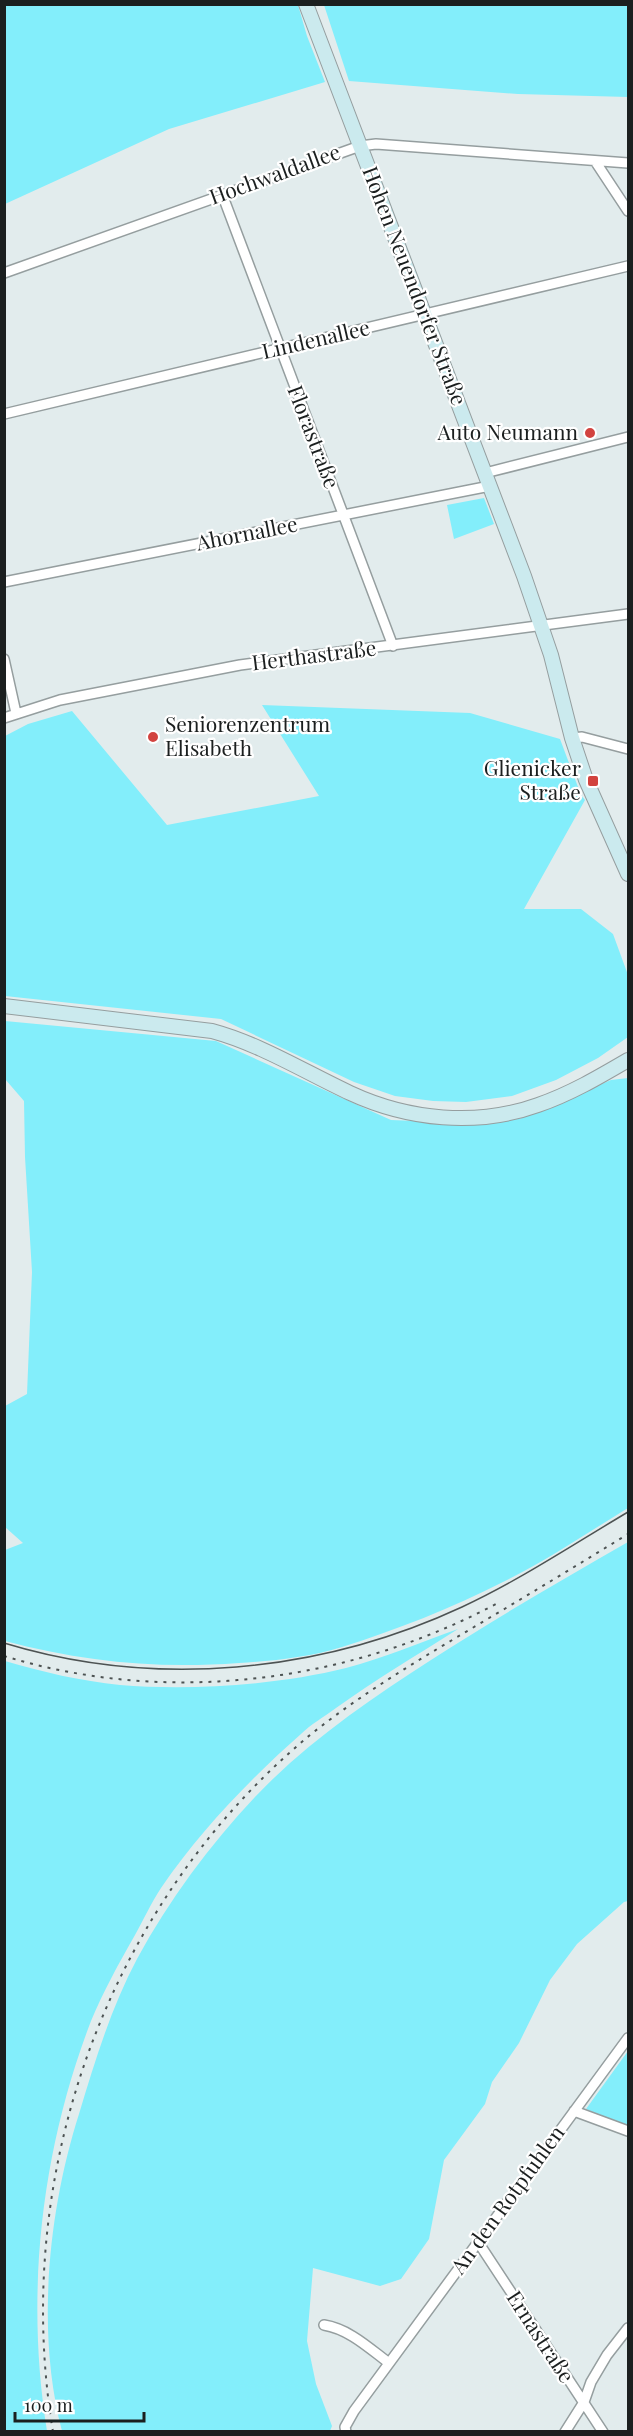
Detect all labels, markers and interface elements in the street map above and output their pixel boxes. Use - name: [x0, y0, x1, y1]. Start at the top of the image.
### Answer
- street label: Hochwaldallee: [205, 136, 344, 210]
- street label: Hohen Neuendorfer Straße: [357, 162, 474, 409]
- street label: Lindenallee: [259, 312, 372, 364]
- street label: Florastraße: [282, 381, 347, 492]
- place label: Auto Neumann: [437, 417, 578, 445]
- marker: Auto Neumann: [583, 426, 597, 440]
- street label: Ahornallee: [193, 509, 300, 556]
- street label: Herthastraße: [250, 632, 378, 676]
- place label: Seniorenzentrum Elisabeth: [165, 709, 330, 761]
- marker: Seniorenzentrum Elisabeth: [146, 730, 160, 744]
- place label: Glienicker Straße: [484, 753, 582, 805]
- marker: Glienicker Straße: [586, 774, 600, 788]
- street label: An den Rotpfuhlen: [442, 2119, 570, 2279]
- street label: Ernastraße: [501, 2284, 582, 2387]
- scale bar: [15, 2385, 144, 2423]
- text: 100 m: [24, 2393, 73, 2417]

